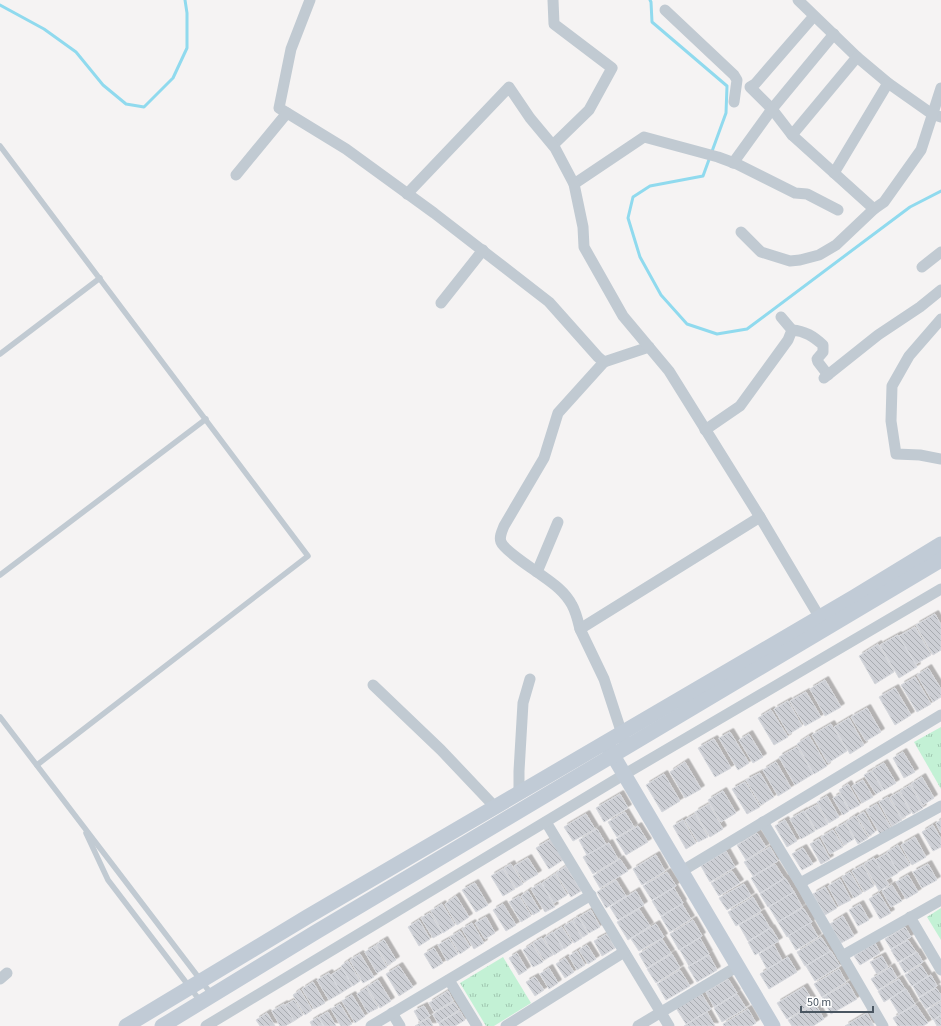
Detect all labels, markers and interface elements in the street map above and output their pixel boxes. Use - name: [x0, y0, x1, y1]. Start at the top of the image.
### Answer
- scale bar: [801, 988, 873, 1014]
- text: 50 m: [807, 994, 831, 1011]

